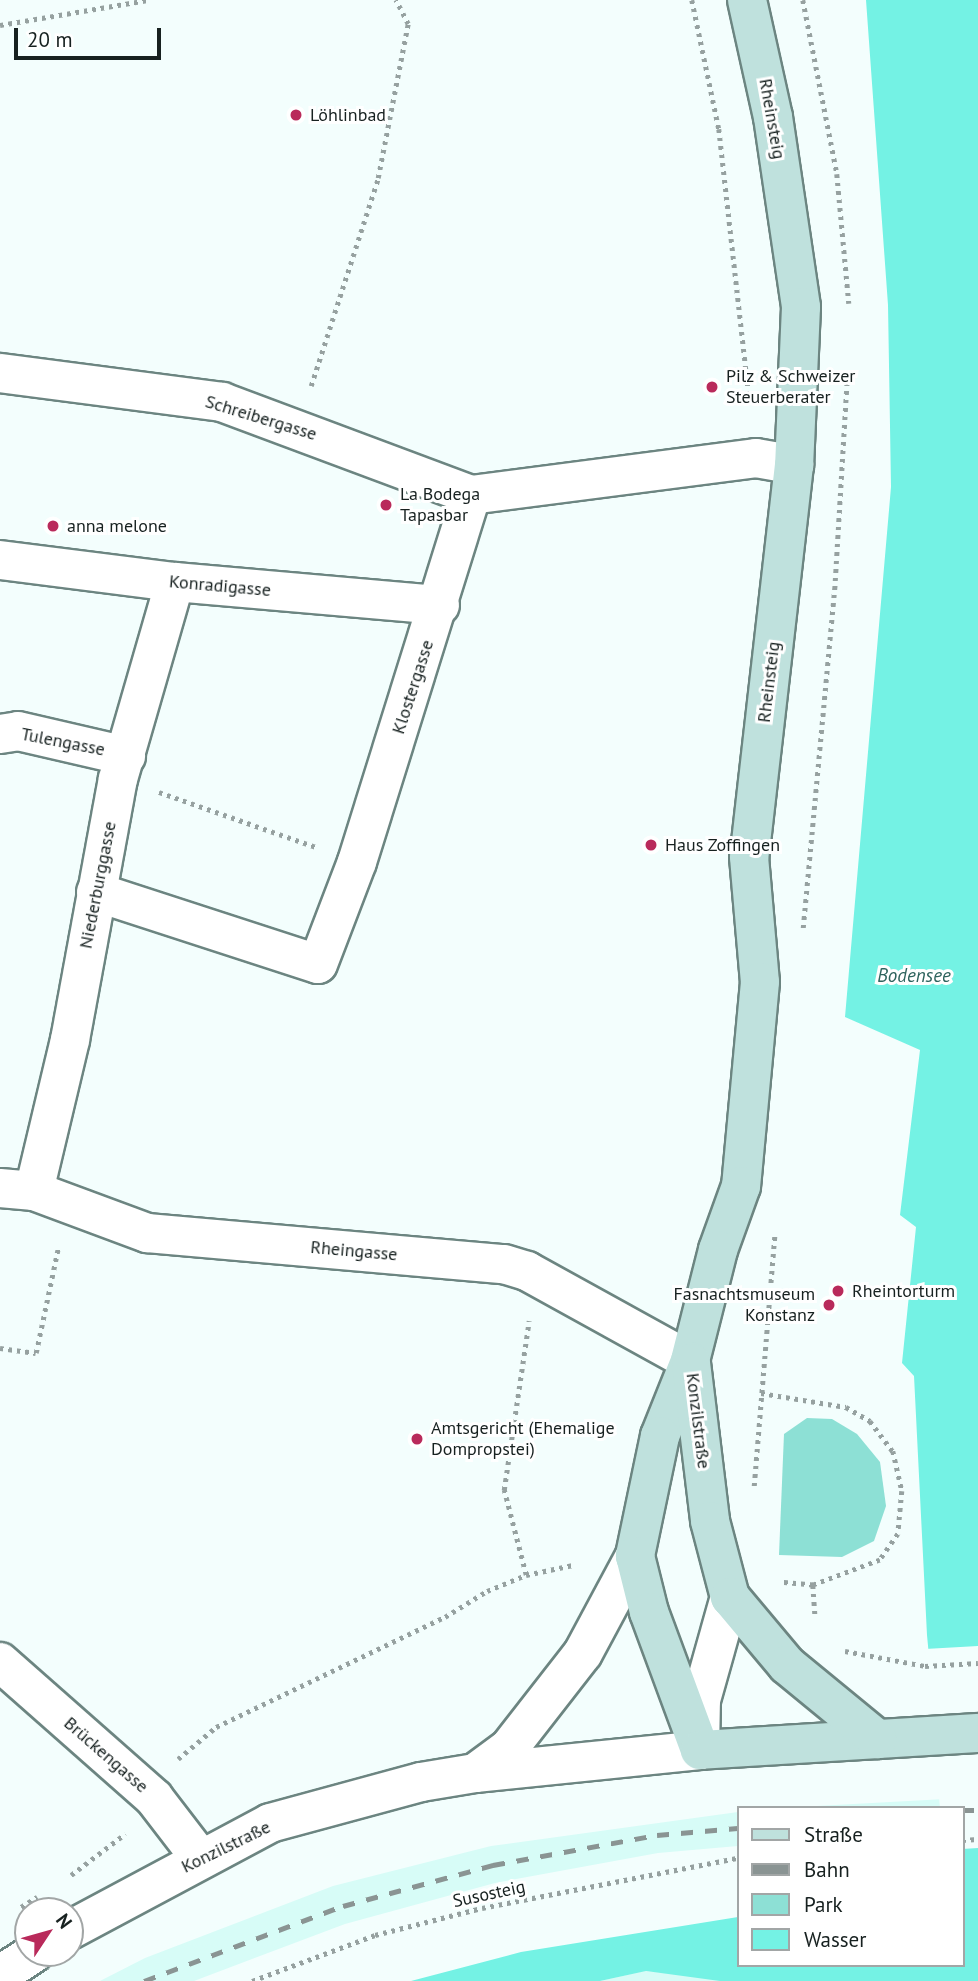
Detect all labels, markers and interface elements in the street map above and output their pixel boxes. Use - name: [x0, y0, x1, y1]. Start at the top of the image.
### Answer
- scale bar: [18, 14, 164, 58]
- text: 20 m: [27, 26, 73, 53]
- street label: Rheinsteig: [754, 77, 790, 161]
- place label: Löhlinbad: [310, 104, 386, 126]
- marker: Löhlinbad: [288, 107, 304, 123]
- place label: Pilz & Schweizer Steuerberater: [726, 366, 856, 408]
- marker: Pilz & Schweizer Steuerberater: [704, 379, 720, 395]
- street label: Schreibergasse: [203, 391, 319, 445]
- place label: La Bodega Tapasbar: [400, 484, 480, 526]
- marker: La Bodega Tapasbar: [378, 497, 394, 513]
- place label: anna melone: [67, 515, 167, 537]
- marker: anna melone: [45, 518, 61, 534]
- street label: Konradigasse: [168, 571, 272, 601]
- street label: Klostergasse: [388, 637, 438, 737]
- street label: Rheinsteig: [753, 640, 785, 724]
- street label: Tulengasse: [19, 723, 107, 761]
- street label: Niederburggasse: [75, 820, 121, 950]
- place label: Haus Zoffingen: [665, 834, 780, 856]
- marker: Haus Zoffingen: [643, 837, 659, 853]
- water label: Bodensee: [877, 965, 951, 987]
- street label: Rheingasse: [310, 1236, 398, 1266]
- place label: Rheintorturm: [852, 1280, 955, 1302]
- marker: Rheintorturm: [830, 1283, 846, 1299]
- place label: Fasnachtsmuseum Konstanz: [673, 1284, 815, 1326]
- marker: Fasnachtsmuseum Konstanz: [821, 1297, 837, 1313]
- street label: Konzilstraße: [681, 1372, 715, 1470]
- place label: Amtsgericht (Ehemalige Dompropstei): [431, 1418, 615, 1460]
- marker: Amtsgericht (Ehemalige Dompropstei): [409, 1431, 425, 1447]
- street label: Brückengasse: [59, 1712, 153, 1798]
- legend: [736, 1806, 964, 1967]
- street label: Konzilstraße: [178, 1816, 274, 1878]
- text: Straße: [804, 1821, 863, 1848]
- text: Bahn: [804, 1856, 850, 1883]
- street label: Susosteig: [451, 1876, 527, 1912]
- text: Park: [804, 1891, 843, 1918]
- north arrow: [14, 1897, 84, 1967]
- text: N: [51, 1909, 78, 1933]
- text: Wasser: [804, 1926, 866, 1953]

